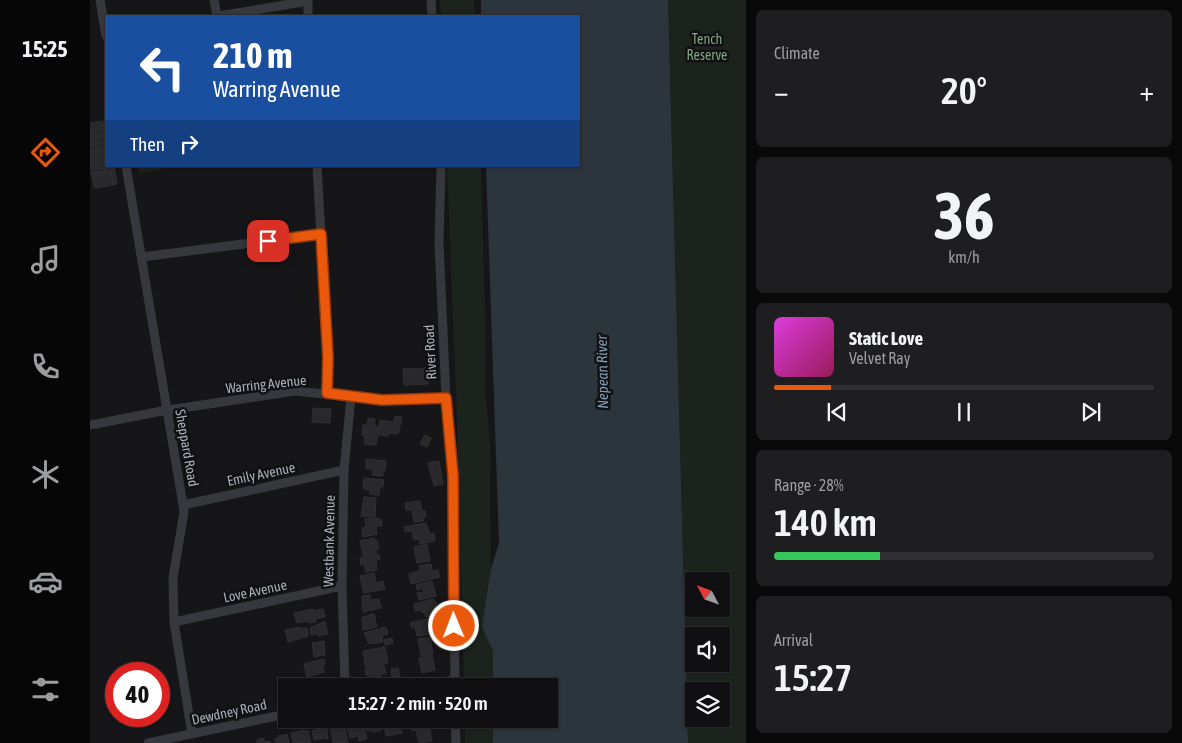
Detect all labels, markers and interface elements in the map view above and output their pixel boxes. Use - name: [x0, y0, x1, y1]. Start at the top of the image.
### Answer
- park label: Tench Reserve: [687, 31, 727, 63]
- icon: left: [130, 35, 195, 100]
- text: 210 m: [213, 35, 292, 75]
- text: 15:25: [22, 36, 68, 62]
- text: Climate: [774, 44, 820, 62]
- text: 20°: [941, 69, 987, 112]
- text: −: [774, 75, 789, 107]
- text: +: [1139, 75, 1154, 107]
- text: Warring Avenue: [213, 76, 341, 102]
- icon: right: [175, 130, 203, 158]
- text: Then: [130, 133, 165, 155]
- icon: directions: [28, 135, 63, 170]
- text: 36: [933, 178, 995, 253]
- pin: [247, 220, 289, 262]
- icon: arrive: [254, 227, 282, 255]
- icon: music: [28, 242, 63, 277]
- text: km/h: [948, 248, 980, 266]
- street label: River Road: [421, 324, 439, 380]
- text: Static Love: [849, 327, 923, 349]
- water label: Nepean River: [593, 334, 611, 409]
- icon: phone: [28, 349, 63, 384]
- text: Velvet Ray: [849, 349, 910, 367]
- street label: Warring Avenue: [225, 372, 307, 396]
- icon: previous: [823, 398, 851, 426]
- icon: pause: [950, 398, 978, 426]
- icon: next: [1077, 398, 1105, 426]
- street label: Sheppard Road: [172, 408, 202, 488]
- icon: climate: [28, 457, 63, 492]
- street label: Emily Avenue: [225, 459, 297, 489]
- text: Range · 28%: [774, 476, 844, 494]
- street label: Westbank Avenue: [320, 495, 338, 587]
- text: 140 km: [774, 501, 877, 544]
- icon: car: [28, 564, 63, 599]
- north arrow: [685, 572, 730, 618]
- map controls: [685, 572, 730, 727]
- street label: Love Avenue: [222, 576, 288, 606]
- position arrow: [427, 599, 479, 651]
- button: sound: [685, 627, 730, 672]
- text: Arrival: [774, 631, 813, 649]
- text: 15:27: [774, 656, 852, 699]
- speed limit sign: 40: [105, 662, 170, 727]
- icon: filters: [28, 672, 63, 707]
- button: layers: [685, 682, 730, 727]
- text: 15:27 · 2 min · 520 m: [348, 692, 488, 714]
- street label: Dewdney Road: [190, 696, 268, 728]

